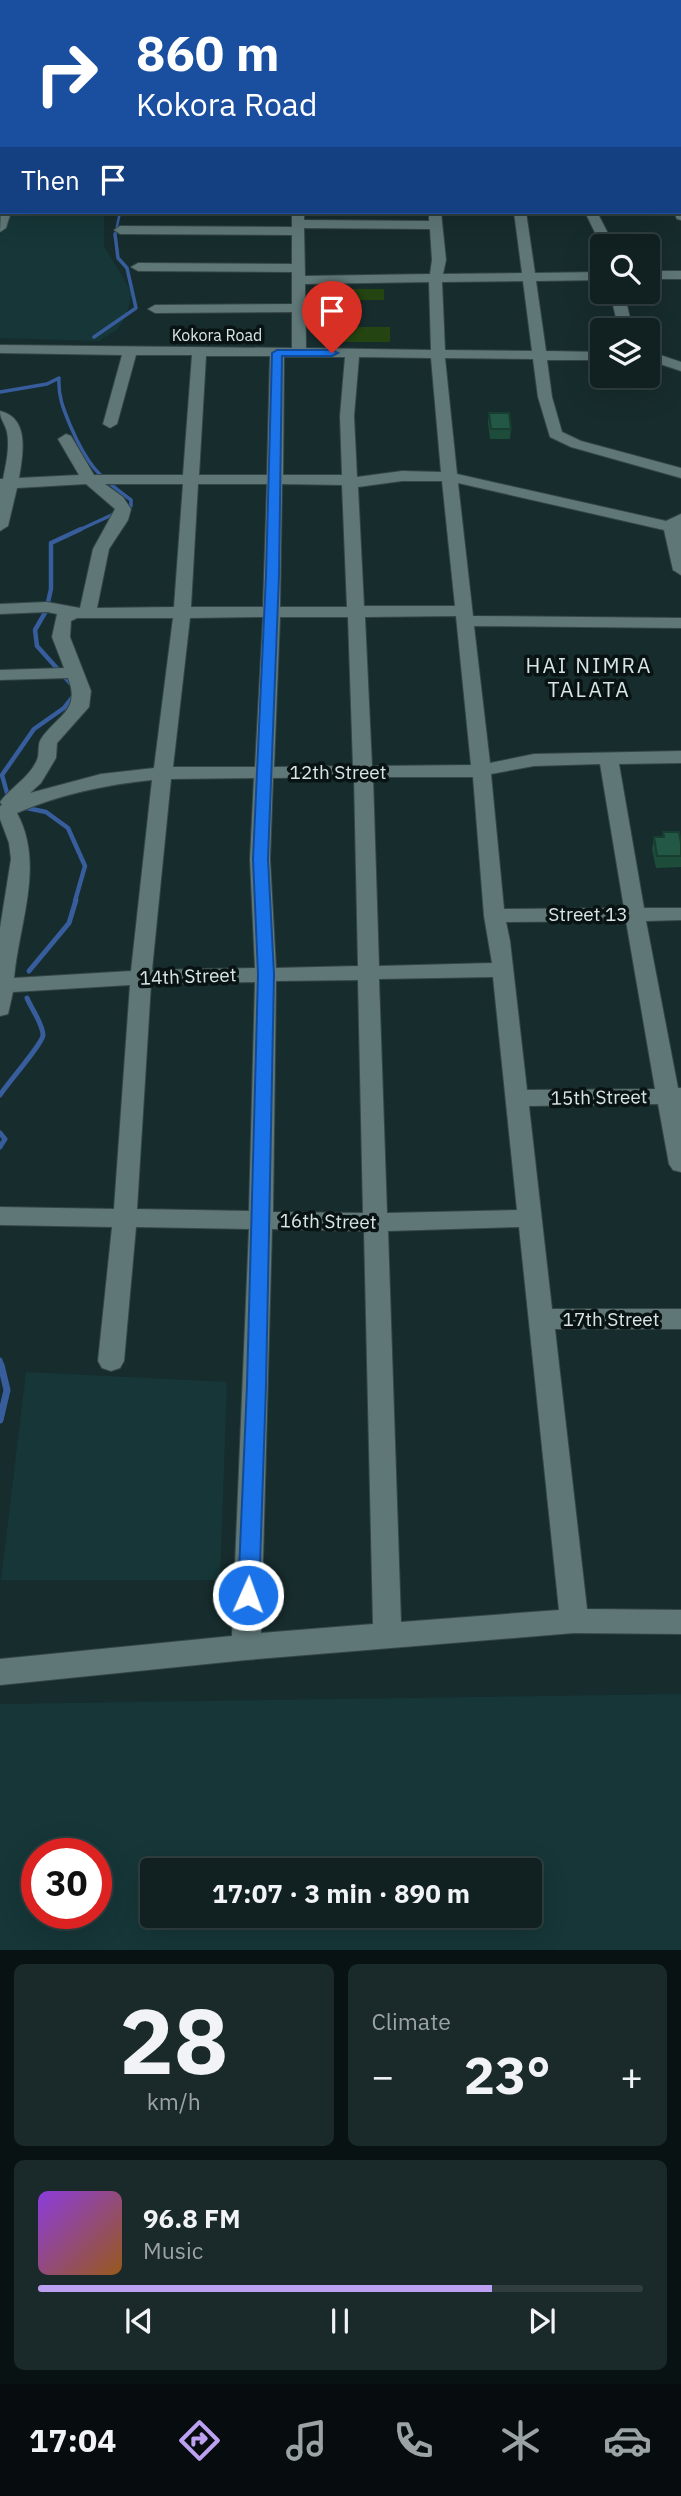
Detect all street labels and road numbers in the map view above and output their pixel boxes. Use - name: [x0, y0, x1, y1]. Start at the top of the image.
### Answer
- street label: Kokora Road: [172, 325, 262, 345]
- street label: 12th Street: [290, 760, 386, 784]
- street label: Street 13: [548, 902, 628, 926]
- street label: 14th Street: [139, 962, 237, 990]
- street label: 15th Street: [550, 1084, 648, 1110]
- street label: 16th Street: [279, 1208, 377, 1234]
- street label: 17th Street: [563, 1307, 659, 1331]

